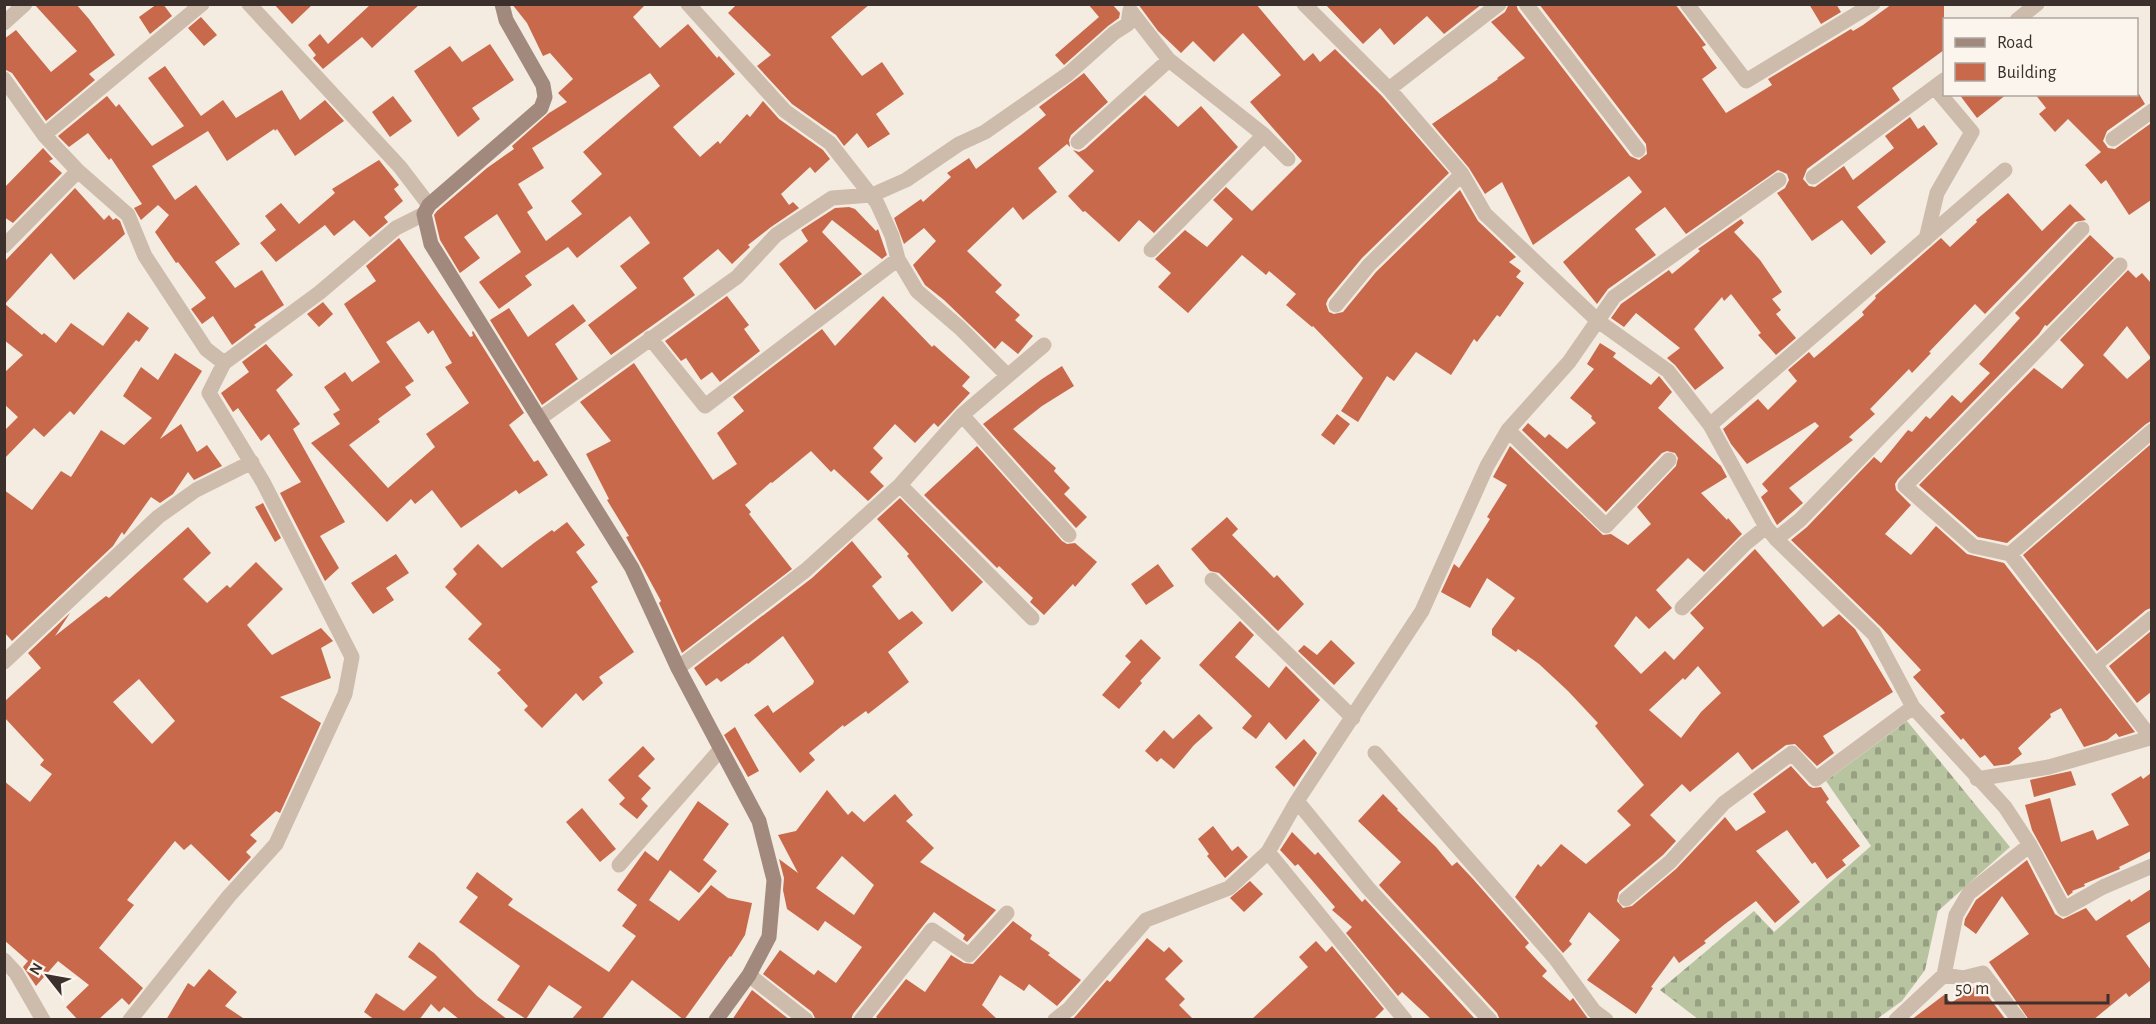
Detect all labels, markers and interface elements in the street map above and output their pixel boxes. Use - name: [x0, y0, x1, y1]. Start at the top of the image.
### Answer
- legend: [1943, 18, 2138, 96]
- text: Road: [1997, 34, 2033, 52]
- text: Building: [1997, 64, 2057, 82]
- north arrow: [18, 946, 78, 1006]
- text: N: [26, 960, 46, 978]
- scale bar: [1946, 967, 2108, 1005]
- text: 50 m: [1955, 980, 1989, 998]

